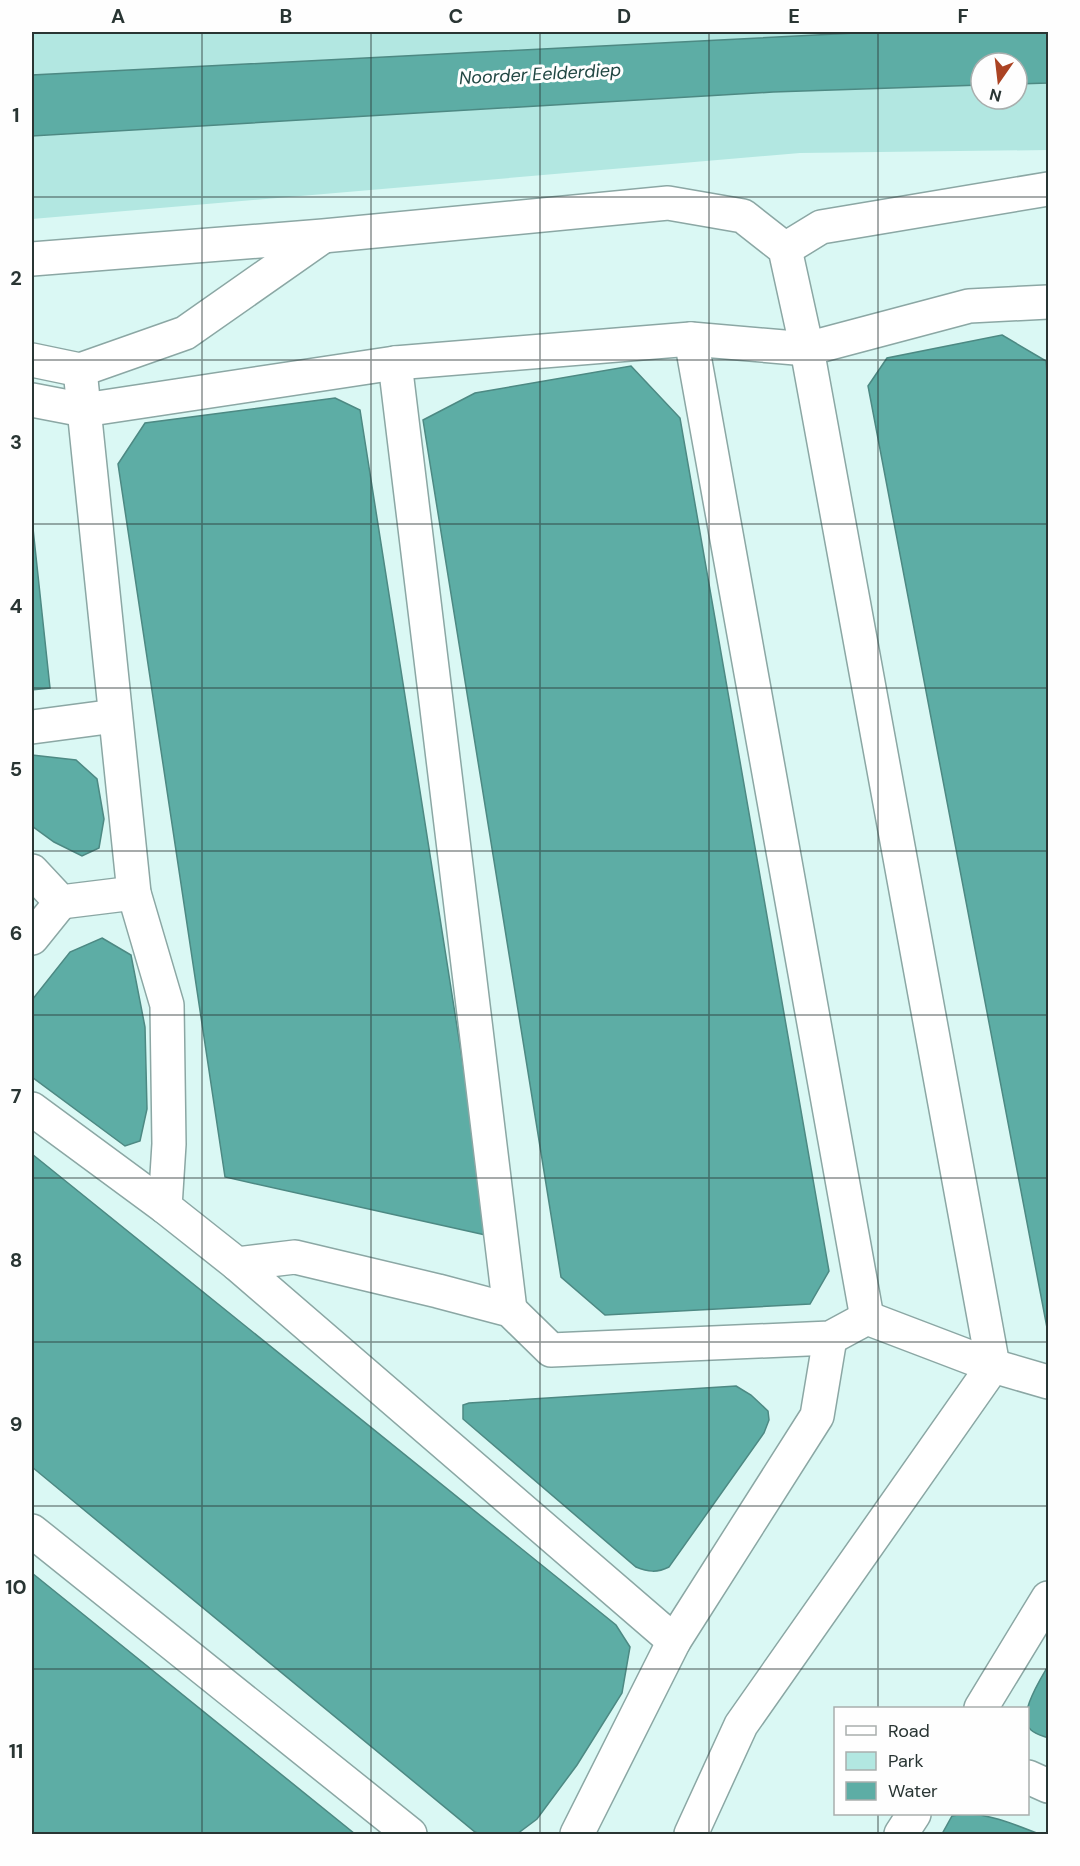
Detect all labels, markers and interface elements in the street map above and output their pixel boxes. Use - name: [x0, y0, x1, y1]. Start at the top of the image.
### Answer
- text: A: [111, 3, 125, 29]
- text: B: [280, 3, 292, 29]
- text: C: [449, 3, 463, 29]
- text: D: [617, 3, 631, 29]
- text: E: [788, 3, 800, 29]
- text: F: [957, 3, 969, 29]
- north arrow: [969, 51, 1029, 111]
- water label: Noorder Eelderdiep: [458, 58, 622, 90]
- text: N: [987, 83, 1004, 107]
- text: 1: [12, 102, 20, 128]
- text: 2: [10, 265, 22, 291]
- text: 3: [10, 429, 22, 455]
- text: 4: [10, 593, 23, 619]
- text: 5: [10, 756, 22, 782]
- text: 6: [10, 920, 22, 946]
- text: 7: [11, 1083, 22, 1109]
- text: 8: [10, 1247, 22, 1273]
- text: 9: [10, 1411, 22, 1437]
- text: 10: [5, 1574, 27, 1600]
- legend: [834, 1707, 1029, 1815]
- text: Road: [888, 1719, 930, 1743]
- text: 11: [9, 1738, 23, 1764]
- text: Park: [888, 1749, 924, 1773]
- text: Water: [888, 1779, 938, 1803]

